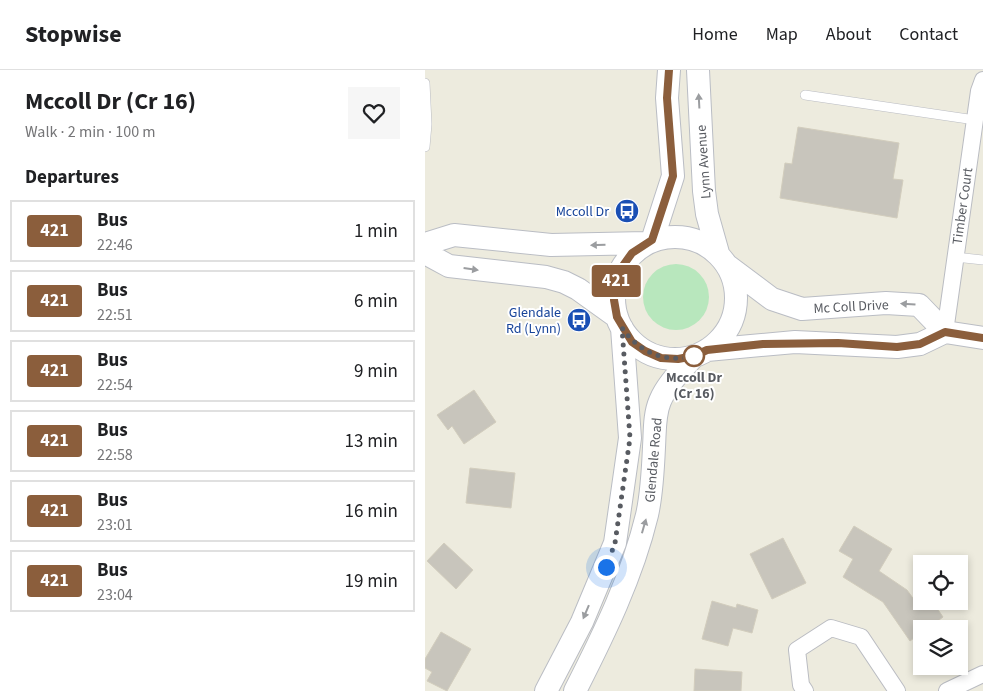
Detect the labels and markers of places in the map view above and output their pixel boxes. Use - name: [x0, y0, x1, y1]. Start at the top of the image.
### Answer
- bus stop icon: Mccoll Dr: [614, 198, 640, 224]
- place label: Mccoll Dr: [556, 202, 609, 222]
- place label: Glendale Rd (Lynn): [506, 303, 561, 339]
- bus stop icon: Glendale Rd (Lynn): [566, 307, 592, 333]
- marker: Mccoll Dr (Cr 16): [683, 345, 705, 367]
- place label: Mccoll Dr (Cr 16): [666, 368, 722, 404]

